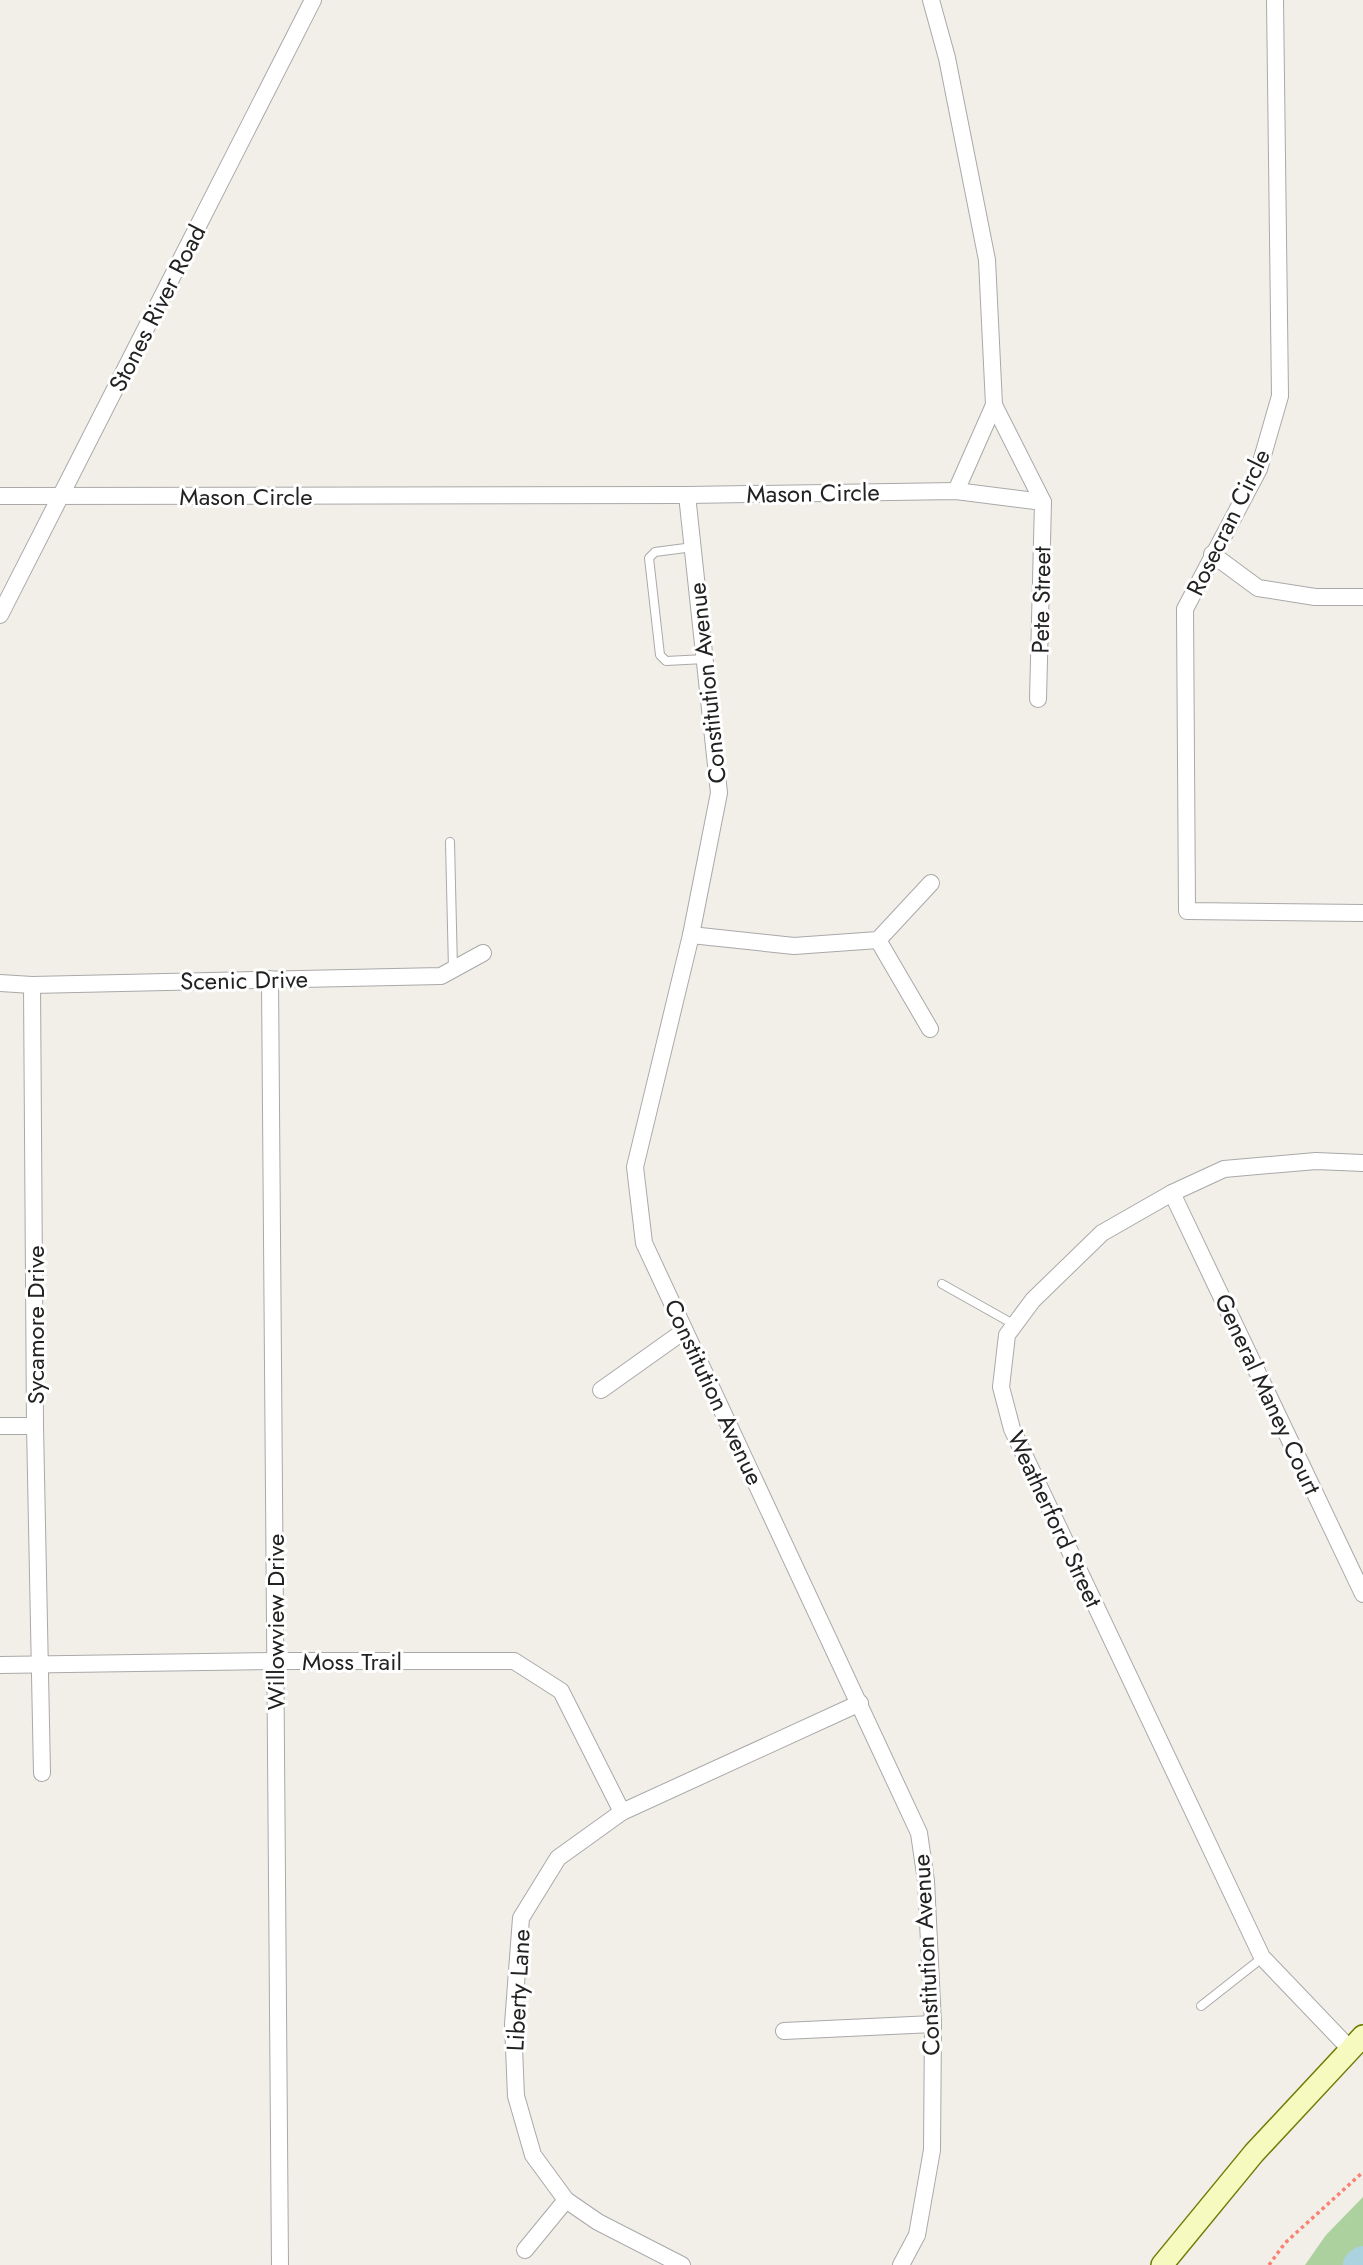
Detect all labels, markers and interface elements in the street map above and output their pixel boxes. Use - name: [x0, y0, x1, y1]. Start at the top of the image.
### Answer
- street label: Stones River Road: [100, 218, 214, 398]
- street label: Rosecran Circle: [1177, 443, 1279, 601]
- street label: Mason Circle: [746, 474, 880, 512]
- street label: Mason Circle: [179, 479, 313, 514]
- street label: Pete Street: [1023, 546, 1059, 654]
- street label: Constitution Avenue: [679, 581, 735, 785]
- street label: Scenic Drive: [180, 961, 308, 999]
- street label: Sycamore Drive: [18, 1246, 53, 1404]
- street label: General Maney Court: [1206, 1288, 1330, 1500]
- street label: Constitution Avenue: [655, 1293, 773, 1491]
- street label: Weatherford Street: [999, 1425, 1111, 1613]
- street label: Willowview Drive: [258, 1534, 293, 1710]
- street label: Moss Trail: [302, 1644, 402, 1679]
- street label: Constitution Avenue: [903, 1853, 949, 2057]
- street label: Liberty Lane: [497, 1928, 539, 2052]

